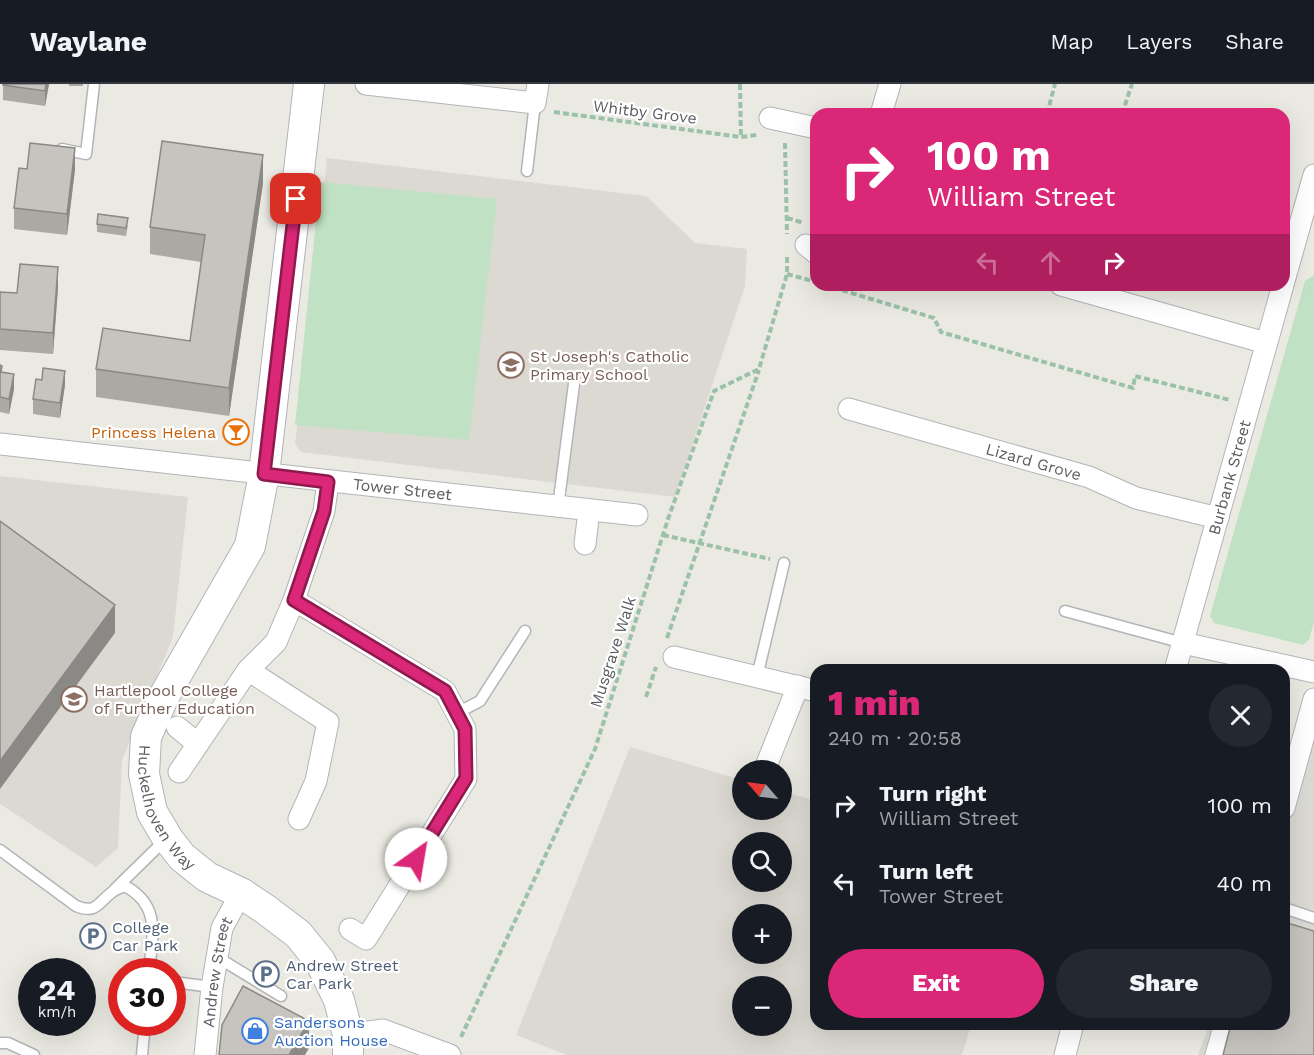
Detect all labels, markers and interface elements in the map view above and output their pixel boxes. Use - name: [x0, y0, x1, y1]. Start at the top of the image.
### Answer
- text: Waylane: [30, 25, 147, 58]
- text: Map: [1050, 29, 1093, 54]
- text: Layers: [1126, 29, 1192, 54]
- text: Share: [1225, 29, 1284, 54]
- street label: Whitby Grove: [592, 96, 698, 128]
- text: 100 m: [927, 131, 1051, 180]
- icon: right: [828, 132, 906, 210]
- pin: [270, 173, 321, 224]
- text: William Street: [927, 181, 1115, 213]
- icon: arrive: [279, 182, 312, 215]
- icon: left: [971, 246, 1004, 279]
- icon: ahead: [1034, 246, 1067, 279]
- icon: right: [1097, 246, 1130, 279]
- place label: St Joseph's Catholic Primary School: [530, 347, 689, 384]
- school or university icon: St Joseph's Catholic Primary School: [496, 350, 526, 380]
- bar icon: Princess Helena: [221, 417, 251, 447]
- street label: Burbank Street: [1204, 418, 1254, 537]
- place label: Princess Helena: [91, 423, 216, 442]
- street label: Lizard Grove: [984, 439, 1084, 484]
- street label: Tower Street: [352, 474, 453, 504]
- street label: Musgrave Walk: [586, 594, 640, 710]
- place label: Hartlepool College of Further Education: [94, 681, 255, 718]
- text: 1 min: [828, 682, 921, 724]
- school or university icon: Hartlepool College of Further Education: [59, 684, 89, 714]
- button: close: [1209, 684, 1272, 747]
- text: 240 m · 20:58: [828, 726, 962, 750]
- street label: Huckelhoven Way: [134, 744, 200, 874]
- north arrow: [732, 760, 792, 820]
- map controls: [732, 760, 792, 1036]
- text: Turn right: [879, 781, 986, 806]
- icon: right: [828, 789, 861, 822]
- text: 100 m: [1208, 793, 1272, 818]
- text: William Street: [879, 806, 1019, 830]
- position arrow: [384, 827, 448, 891]
- button: search: [732, 832, 792, 892]
- text: Turn left: [879, 859, 973, 884]
- icon: left: [828, 867, 861, 900]
- text: 40 m: [1216, 871, 1272, 896]
- text: Tower Street: [879, 884, 1003, 908]
- button: +: [732, 904, 792, 964]
- street label: Andrew Street: [198, 913, 236, 1028]
- place label: College Car Park: [112, 918, 178, 955]
- parking icon: College Car Park: [78, 921, 108, 951]
- button: Exit: [828, 949, 1044, 1018]
- button: Share: [1056, 949, 1272, 1018]
- place label: Andrew Street Car Park: [286, 956, 399, 993]
- speed limit sign: 30: [108, 958, 186, 1036]
- parking icon: Andrew Street Car Park: [251, 959, 281, 989]
- text: 24: [39, 972, 75, 1007]
- button: −: [732, 976, 792, 1036]
- text: km/h: [38, 1003, 76, 1021]
- place label: Sandersons Auction House: [274, 1013, 388, 1050]
- shop icon: Sandersons Auction House: [240, 1016, 270, 1046]

